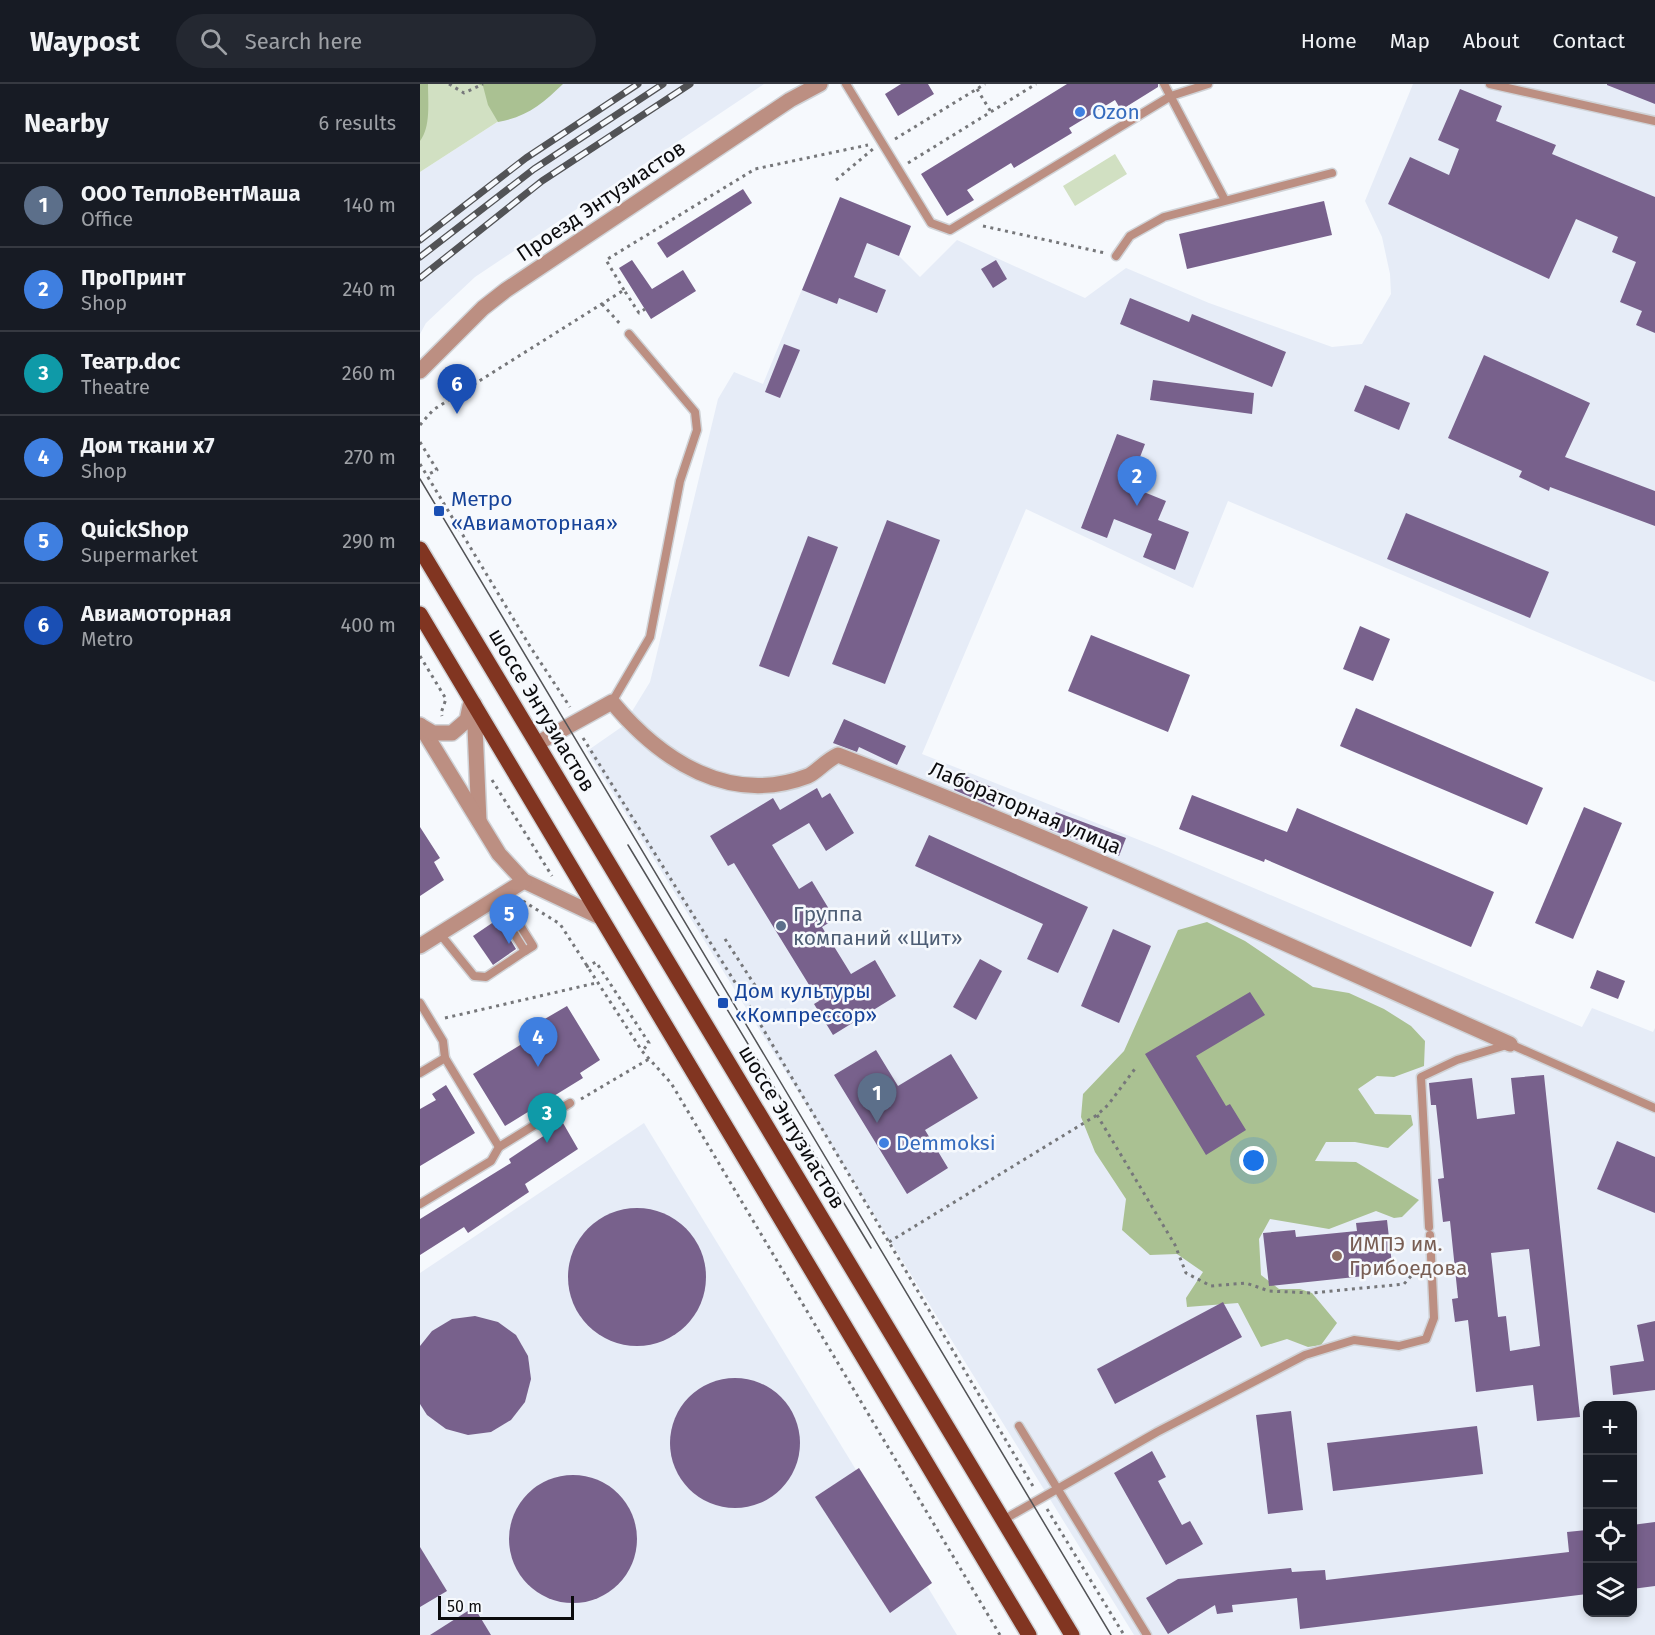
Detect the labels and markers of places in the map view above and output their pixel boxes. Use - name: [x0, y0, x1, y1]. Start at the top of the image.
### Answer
- place label: Ozon: [1092, 99, 1140, 125]
- marker: Ozon: [1073, 105, 1087, 119]
- pin: 6: [438, 364, 477, 414]
- pin: 2: [1118, 456, 1156, 506]
- place label: Метро «Авиамоторная»: [451, 486, 618, 536]
- marker: Метро «Авиамоторная»: [432, 504, 446, 518]
- pin: 5: [490, 894, 529, 944]
- place label: Группа компаний «Щит»: [793, 901, 963, 951]
- marker: Группа компаний «Щит»: [774, 919, 788, 933]
- place label: Дом культуры «Компрессор»: [734, 978, 877, 1028]
- marker: Дом культуры «Компрессор»: [716, 996, 730, 1010]
- pin: 4: [518, 1018, 558, 1067]
- pin: 1: [858, 1074, 896, 1123]
- pin: 3: [528, 1094, 566, 1143]
- place label: Demmoksi: [896, 1130, 996, 1156]
- marker: Demmoksi: [877, 1136, 891, 1150]
- place label: ИМПЭ им. Грибоедова: [1349, 1231, 1467, 1281]
- marker: ИМПЭ им. Грибоедова: [1330, 1249, 1344, 1263]

